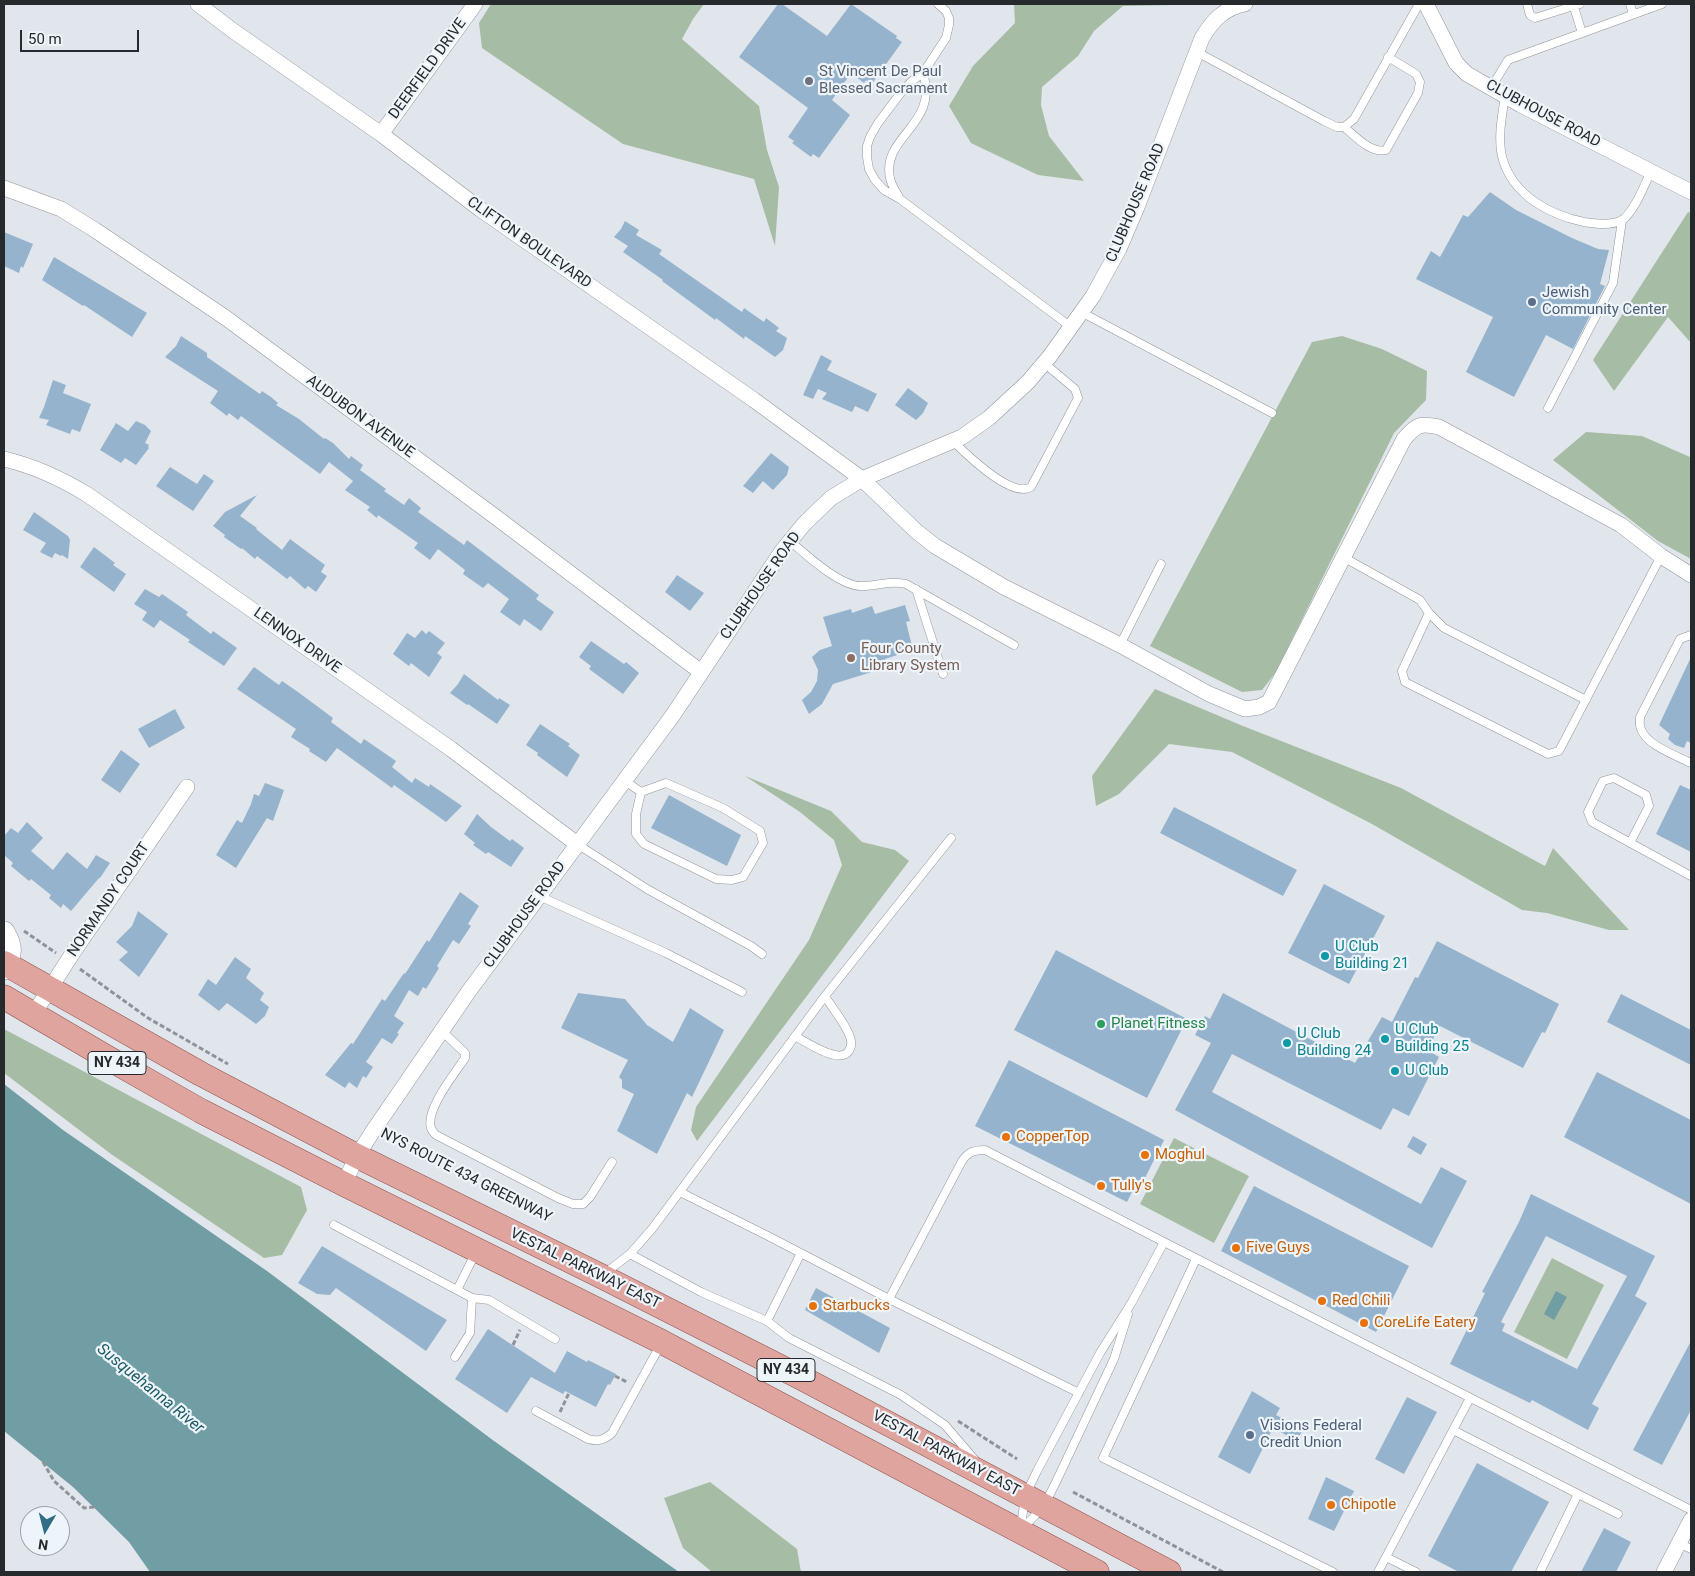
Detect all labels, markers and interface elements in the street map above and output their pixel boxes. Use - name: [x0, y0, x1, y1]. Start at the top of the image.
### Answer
- street label: DEERFIELD DRIVE: [385, 15, 471, 123]
- scale bar: [22, 20, 141, 52]
- text: 50 m: [28, 30, 62, 48]
- place label: St Vincent De Paul Blessed Sacrament: [819, 63, 948, 98]
- marker: St Vincent De Paul Blessed Sacrament: [803, 75, 815, 87]
- street label: CLUBHOUSE ROAD: [1483, 76, 1603, 152]
- street label: CLUBHOUSE ROAD: [1103, 141, 1169, 265]
- street label: CLIFTON BOULEVARD: [463, 193, 595, 293]
- place label: Jewish Community Center: [1542, 284, 1666, 319]
- marker: Jewish Community Center: [1526, 296, 1538, 308]
- street label: AUDUBON AVENUE: [302, 372, 418, 462]
- street label: CLUBHOUSE ROAD: [717, 529, 805, 643]
- street label: LENNOX DRIVE: [250, 604, 344, 678]
- place label: Four County Library System: [861, 640, 960, 675]
- marker: Four County Library System: [845, 652, 857, 664]
- street label: NORMANDY COURT: [64, 840, 154, 960]
- street label: CLUBHOUSE ROAD: [480, 858, 570, 972]
- place label: U Club Building 21: [1335, 938, 1409, 973]
- marker: U Club Building 21: [1319, 950, 1331, 962]
- place label: Planet Fitness: [1111, 1015, 1206, 1033]
- marker: Planet Fitness: [1095, 1018, 1107, 1030]
- place label: U Club Building 25: [1395, 1021, 1469, 1056]
- place label: U Club Building 24: [1297, 1025, 1371, 1060]
- marker: U Club Building 25: [1379, 1033, 1391, 1045]
- marker: U Club Building 24: [1281, 1037, 1293, 1049]
- road number: NY 434: [88, 1052, 146, 1074]
- place label: U Club: [1405, 1062, 1449, 1080]
- marker: U Club: [1389, 1065, 1401, 1077]
- street label: NYS ROUTE 434 GREENWAY: [377, 1125, 555, 1227]
- place label: CopperTop: [1016, 1128, 1089, 1146]
- marker: CopperTop: [1000, 1131, 1012, 1143]
- place label: Moghul: [1155, 1146, 1205, 1164]
- marker: Moghul: [1139, 1149, 1151, 1161]
- place label: Tully's: [1111, 1177, 1152, 1195]
- marker: Tully's: [1095, 1180, 1107, 1192]
- street label: VESTAL PARKWAY EAST: [507, 1225, 663, 1313]
- place label: Five Guys: [1246, 1239, 1310, 1257]
- marker: Five Guys: [1230, 1242, 1242, 1254]
- place label: Red Chili: [1332, 1292, 1390, 1310]
- marker: Red Chili: [1316, 1295, 1328, 1307]
- place label: Starbucks: [823, 1297, 890, 1315]
- marker: Starbucks: [807, 1300, 819, 1312]
- place label: CoreLife Eatery: [1374, 1314, 1476, 1332]
- marker: CoreLife Eatery: [1358, 1317, 1370, 1329]
- water label: Susquehanna River: [93, 1340, 207, 1438]
- road number: NY 434: [757, 1358, 815, 1382]
- street label: VESTAL PARKWAY EAST: [869, 1407, 1023, 1501]
- place label: Visions Federal Credit Union: [1260, 1417, 1362, 1452]
- marker: Visions Federal Credit Union: [1244, 1429, 1256, 1441]
- place label: Chipotle: [1341, 1496, 1396, 1514]
- marker: Chipotle: [1325, 1499, 1337, 1511]
- north arrow: [20, 1506, 70, 1556]
- text: N: [37, 1536, 49, 1553]

